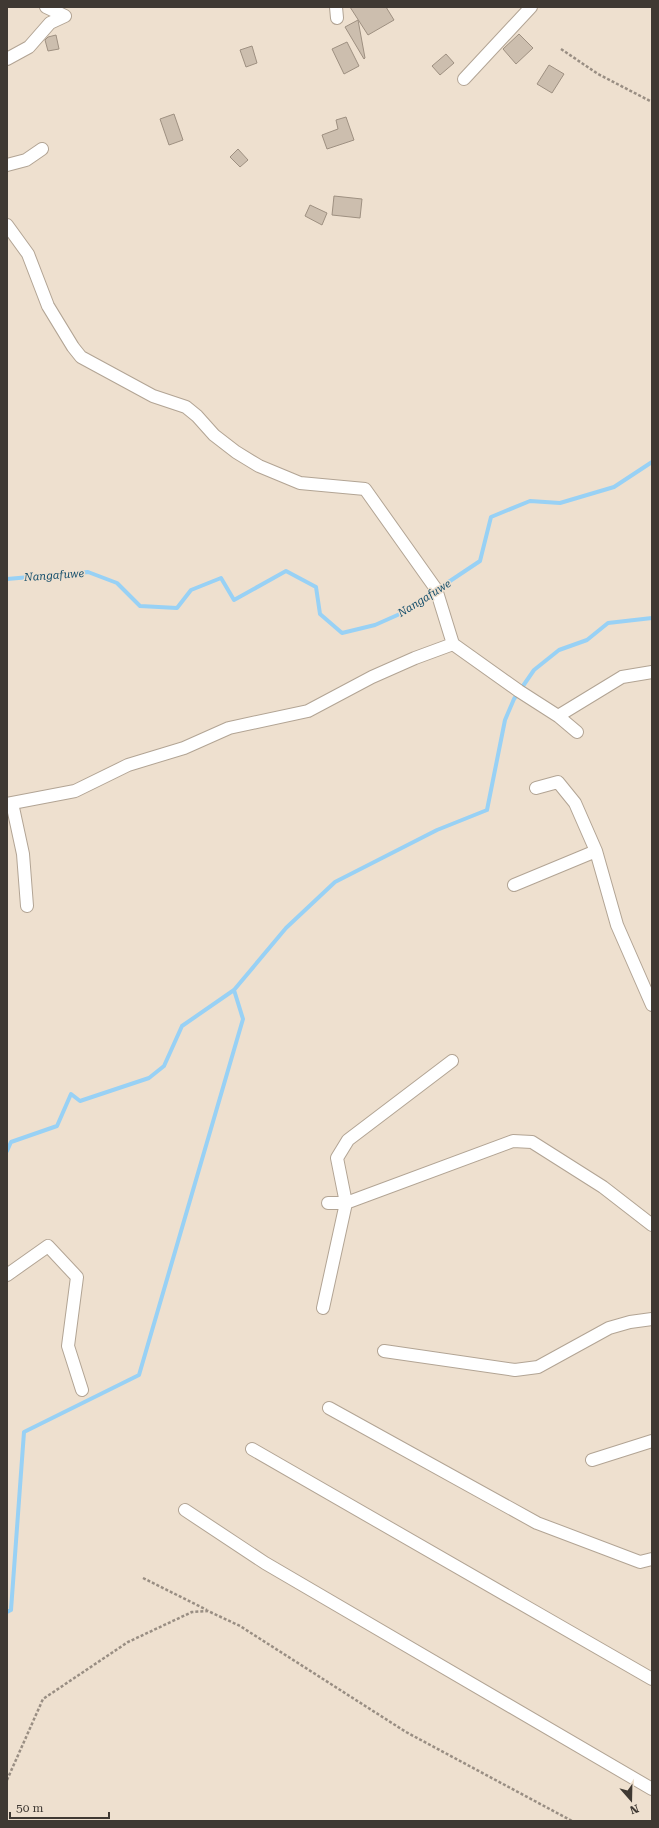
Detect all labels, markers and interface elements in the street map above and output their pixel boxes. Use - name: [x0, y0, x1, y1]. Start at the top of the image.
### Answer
- water label: Nangafuwe: [23, 567, 85, 584]
- water label: Nangafuwe: [394, 577, 454, 620]
- north arrow: [611, 1780, 651, 1820]
- scale bar: [10, 1794, 109, 1820]
- text: 50 m: [16, 1801, 43, 1815]
- text: N: [628, 1801, 640, 1817]

